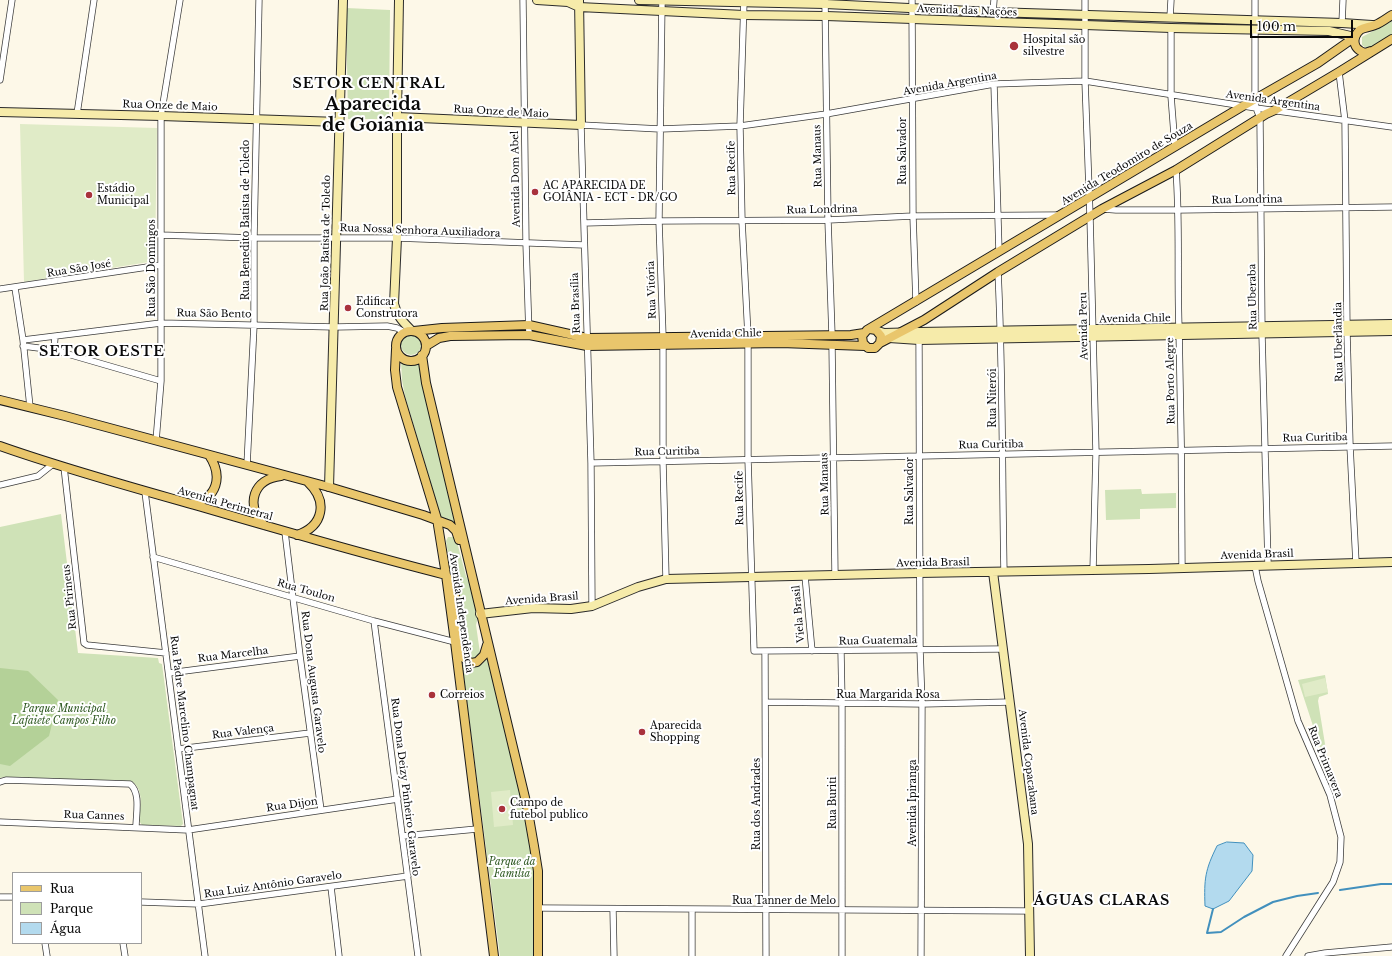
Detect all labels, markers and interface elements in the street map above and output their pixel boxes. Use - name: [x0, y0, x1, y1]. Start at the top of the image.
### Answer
- street label: Avenida das Nações: [917, 3, 1017, 19]
- scale bar: [1252, 12, 1355, 38]
- text: 100 m: [1257, 19, 1296, 34]
- place label: Hospital são silvestre: [1023, 34, 1085, 58]
- marker: Hospital são silvestre: [1008, 40, 1020, 52]
- street label: Avenida Argentina: [902, 70, 998, 98]
- district label: SETOR CENTRAL: [293, 76, 445, 92]
- street label: Avenida Argentina: [1225, 88, 1321, 114]
- district label: Aparecida de Goiânia: [322, 94, 424, 136]
- street label: Rua Onze de Maio: [122, 98, 218, 114]
- street label: Rua Onze de Maio: [453, 104, 549, 120]
- street label: Rua Salvador: [897, 117, 909, 185]
- street label: Avenida Teodomiro de Souza: [1059, 120, 1195, 208]
- street label: Rua Manaus: [811, 124, 825, 188]
- street label: Avenida Dom Abel: [509, 131, 523, 227]
- street label: Rua Benedito Batista de Toledo: [240, 140, 252, 300]
- street label: Rua Recife: [726, 140, 738, 196]
- street label: Rua João Batista de Toledo: [319, 175, 333, 311]
- place label: AC APARECIDA DE GOIÂNIA - ECT - DR/GO: [543, 180, 678, 204]
- place label: Estádio Municipal: [97, 183, 149, 206]
- marker: AC APARECIDA DE GOIÂNIA - ECT - DR/GO: [530, 187, 540, 197]
- marker: Estádio Municipal: [84, 190, 94, 200]
- street label: Rua Londrina: [1211, 193, 1283, 207]
- street label: Rua Londrina: [786, 203, 858, 217]
- street label: Rua São Domingos: [146, 219, 158, 317]
- street label: Rua Nossa Senhora Auxiliadora: [339, 222, 501, 240]
- street label: Rua São José: [46, 258, 112, 280]
- street label: Rua Vitória: [645, 261, 659, 319]
- street label: Rua Uberaba: [1246, 264, 1260, 330]
- street label: Rua Brasília: [569, 272, 583, 334]
- street label: Avenida Peru: [1077, 292, 1091, 360]
- place label: Edificar Construtora: [356, 296, 418, 320]
- street label: Rua Uberlândia: [1332, 302, 1346, 382]
- marker: Edificar Construtora: [343, 303, 353, 313]
- street label: Rua São Bento: [176, 307, 252, 321]
- street label: Avenida Chile: [1099, 312, 1171, 326]
- street label: Avenida Chile: [690, 327, 762, 341]
- street label: Rua Porto Alegre: [1164, 337, 1178, 425]
- district label: SETOR OESTE: [39, 344, 165, 360]
- street label: Rua Niterói: [987, 368, 999, 428]
- street label: Rua Curitiba: [1282, 431, 1348, 445]
- street label: Rua Curitiba: [958, 438, 1024, 452]
- street label: Rua Curitiba: [634, 445, 700, 459]
- street label: Rua Manaus: [818, 452, 832, 516]
- street label: Rua Salvador: [904, 457, 916, 525]
- street label: Rua Recife: [734, 470, 746, 526]
- street label: Avenida Perimetral: [176, 485, 274, 523]
- street label: Avenida Brasil: [1220, 548, 1294, 562]
- street label: Avenida Independência: [447, 552, 475, 674]
- street label: Avenida Brasil: [896, 556, 970, 570]
- street label: Rua Pirineus: [61, 564, 79, 630]
- street label: Rua Toulon: [276, 577, 336, 605]
- street label: Viela Brasil: [791, 585, 807, 643]
- street label: Avenida Brasil: [505, 590, 579, 608]
- street label: Rua Dona Augusta Garavelo: [298, 610, 328, 754]
- street label: Rua Guatemala: [839, 634, 917, 648]
- street label: Rua Padre Marcelino Champagnat: [167, 635, 201, 811]
- street label: Rua Marcelha: [197, 645, 269, 665]
- place label: Correios: [440, 689, 484, 701]
- street label: Rua Margarida Rosa: [836, 689, 940, 701]
- marker: Correios: [427, 690, 437, 700]
- street label: Rua Dona Deizy Pinheiro Garavelo: [388, 697, 422, 877]
- park label: Parque Municipal Lafaiete Campos Filho: [12, 703, 116, 726]
- street label: Avenida Copacabana: [1016, 708, 1040, 816]
- place label: Aparecida Shopping: [650, 720, 701, 744]
- street label: Rua Valença: [211, 722, 275, 742]
- street label: Rua Primavera: [1305, 725, 1345, 799]
- marker: Aparecida Shopping: [637, 727, 647, 737]
- street label: Rua dos Andrades: [751, 758, 763, 850]
- street label: Avenida Ipiranga: [907, 759, 919, 847]
- street label: Rua Buriti: [827, 777, 839, 829]
- street label: Rua Dijon: [266, 795, 318, 815]
- place label: Campo de futebol publico: [510, 797, 588, 820]
- marker: Campo de futebol publico: [497, 804, 507, 814]
- street label: Rua Cannes: [64, 809, 124, 823]
- park label: Parque da Família: [489, 856, 535, 880]
- street label: Rua Luiz Antônio Garavelo: [203, 869, 343, 901]
- legend: [12, 872, 142, 944]
- text: Rua: [50, 881, 74, 896]
- district label: ÁGUAS CLARAS: [1034, 893, 1170, 909]
- street label: Rua Tanner de Melo: [732, 895, 836, 907]
- text: Parque: [50, 901, 93, 916]
- text: Água: [50, 921, 81, 936]

